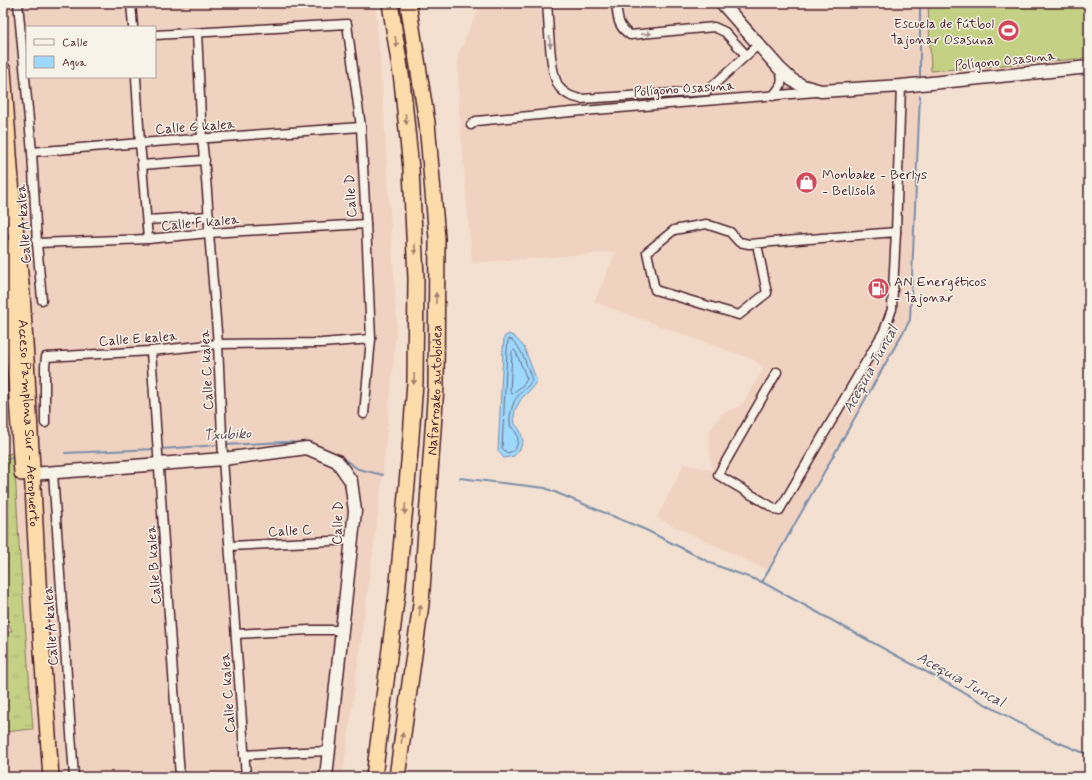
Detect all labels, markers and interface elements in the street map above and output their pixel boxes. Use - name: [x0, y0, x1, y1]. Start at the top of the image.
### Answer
- place label: Escuela de fútbol Tajonar Osasuna: [891, 15, 994, 49]
- sports icon: Escuela de fútbol Tajonar Osasuna: [996, 18, 1022, 44]
- legend: [26, 26, 156, 78]
- one-way arrow: [640, 30, 652, 37]
- text: Calle: [62, 35, 88, 51]
- one-way arrow: [393, 35, 399, 48]
- one-way arrow: [547, 36, 554, 48]
- street label: Polígono Osasuna: [954, 47, 1057, 75]
- text: Agua: [62, 55, 87, 71]
- street label: Polígono Osasuna: [633, 76, 736, 102]
- one-way arrow: [403, 113, 409, 125]
- street label: Calle G kalea: [155, 115, 236, 139]
- place label: Monbake - Berlys - Bellsolá: [822, 166, 927, 200]
- shop icon: Monbake - Berlys - Bellsolá: [793, 169, 819, 195]
- street label: Calle D: [341, 174, 361, 218]
- street label: Calle A kalea: [12, 183, 36, 264]
- street label: Calle F kalea: [160, 211, 240, 235]
- one-way arrow: [411, 243, 418, 255]
- place label: AN Energéticos - Tajonar: [894, 273, 986, 307]
- fuel station icon: AN Energéticos - Tajonar: [866, 276, 892, 302]
- one-way arrow: [433, 291, 439, 304]
- street label: Acceso Pamplona Sur - Aeropuerto: [14, 319, 43, 527]
- water label: Acequia Juncal: [839, 321, 904, 417]
- street label: Nafarroako autobidea: [423, 325, 446, 456]
- street label: Calle E kalea: [98, 327, 179, 351]
- street label: Calle C kalea: [196, 329, 218, 411]
- one-way arrow: [411, 373, 418, 385]
- water label: Txubiko: [203, 424, 253, 446]
- street label: Calle D: [328, 501, 348, 545]
- one-way arrow: [402, 503, 408, 515]
- street label: Calle C: [268, 521, 312, 541]
- street label: Calle B kalea: [142, 524, 166, 605]
- street label: Calle A kalea: [39, 585, 63, 666]
- one-way arrow: [417, 603, 423, 616]
- water label: Acequia Juncal: [913, 648, 1009, 713]
- street label: Calle C kalea: [216, 651, 240, 734]
- one-way arrow: [399, 732, 405, 744]

